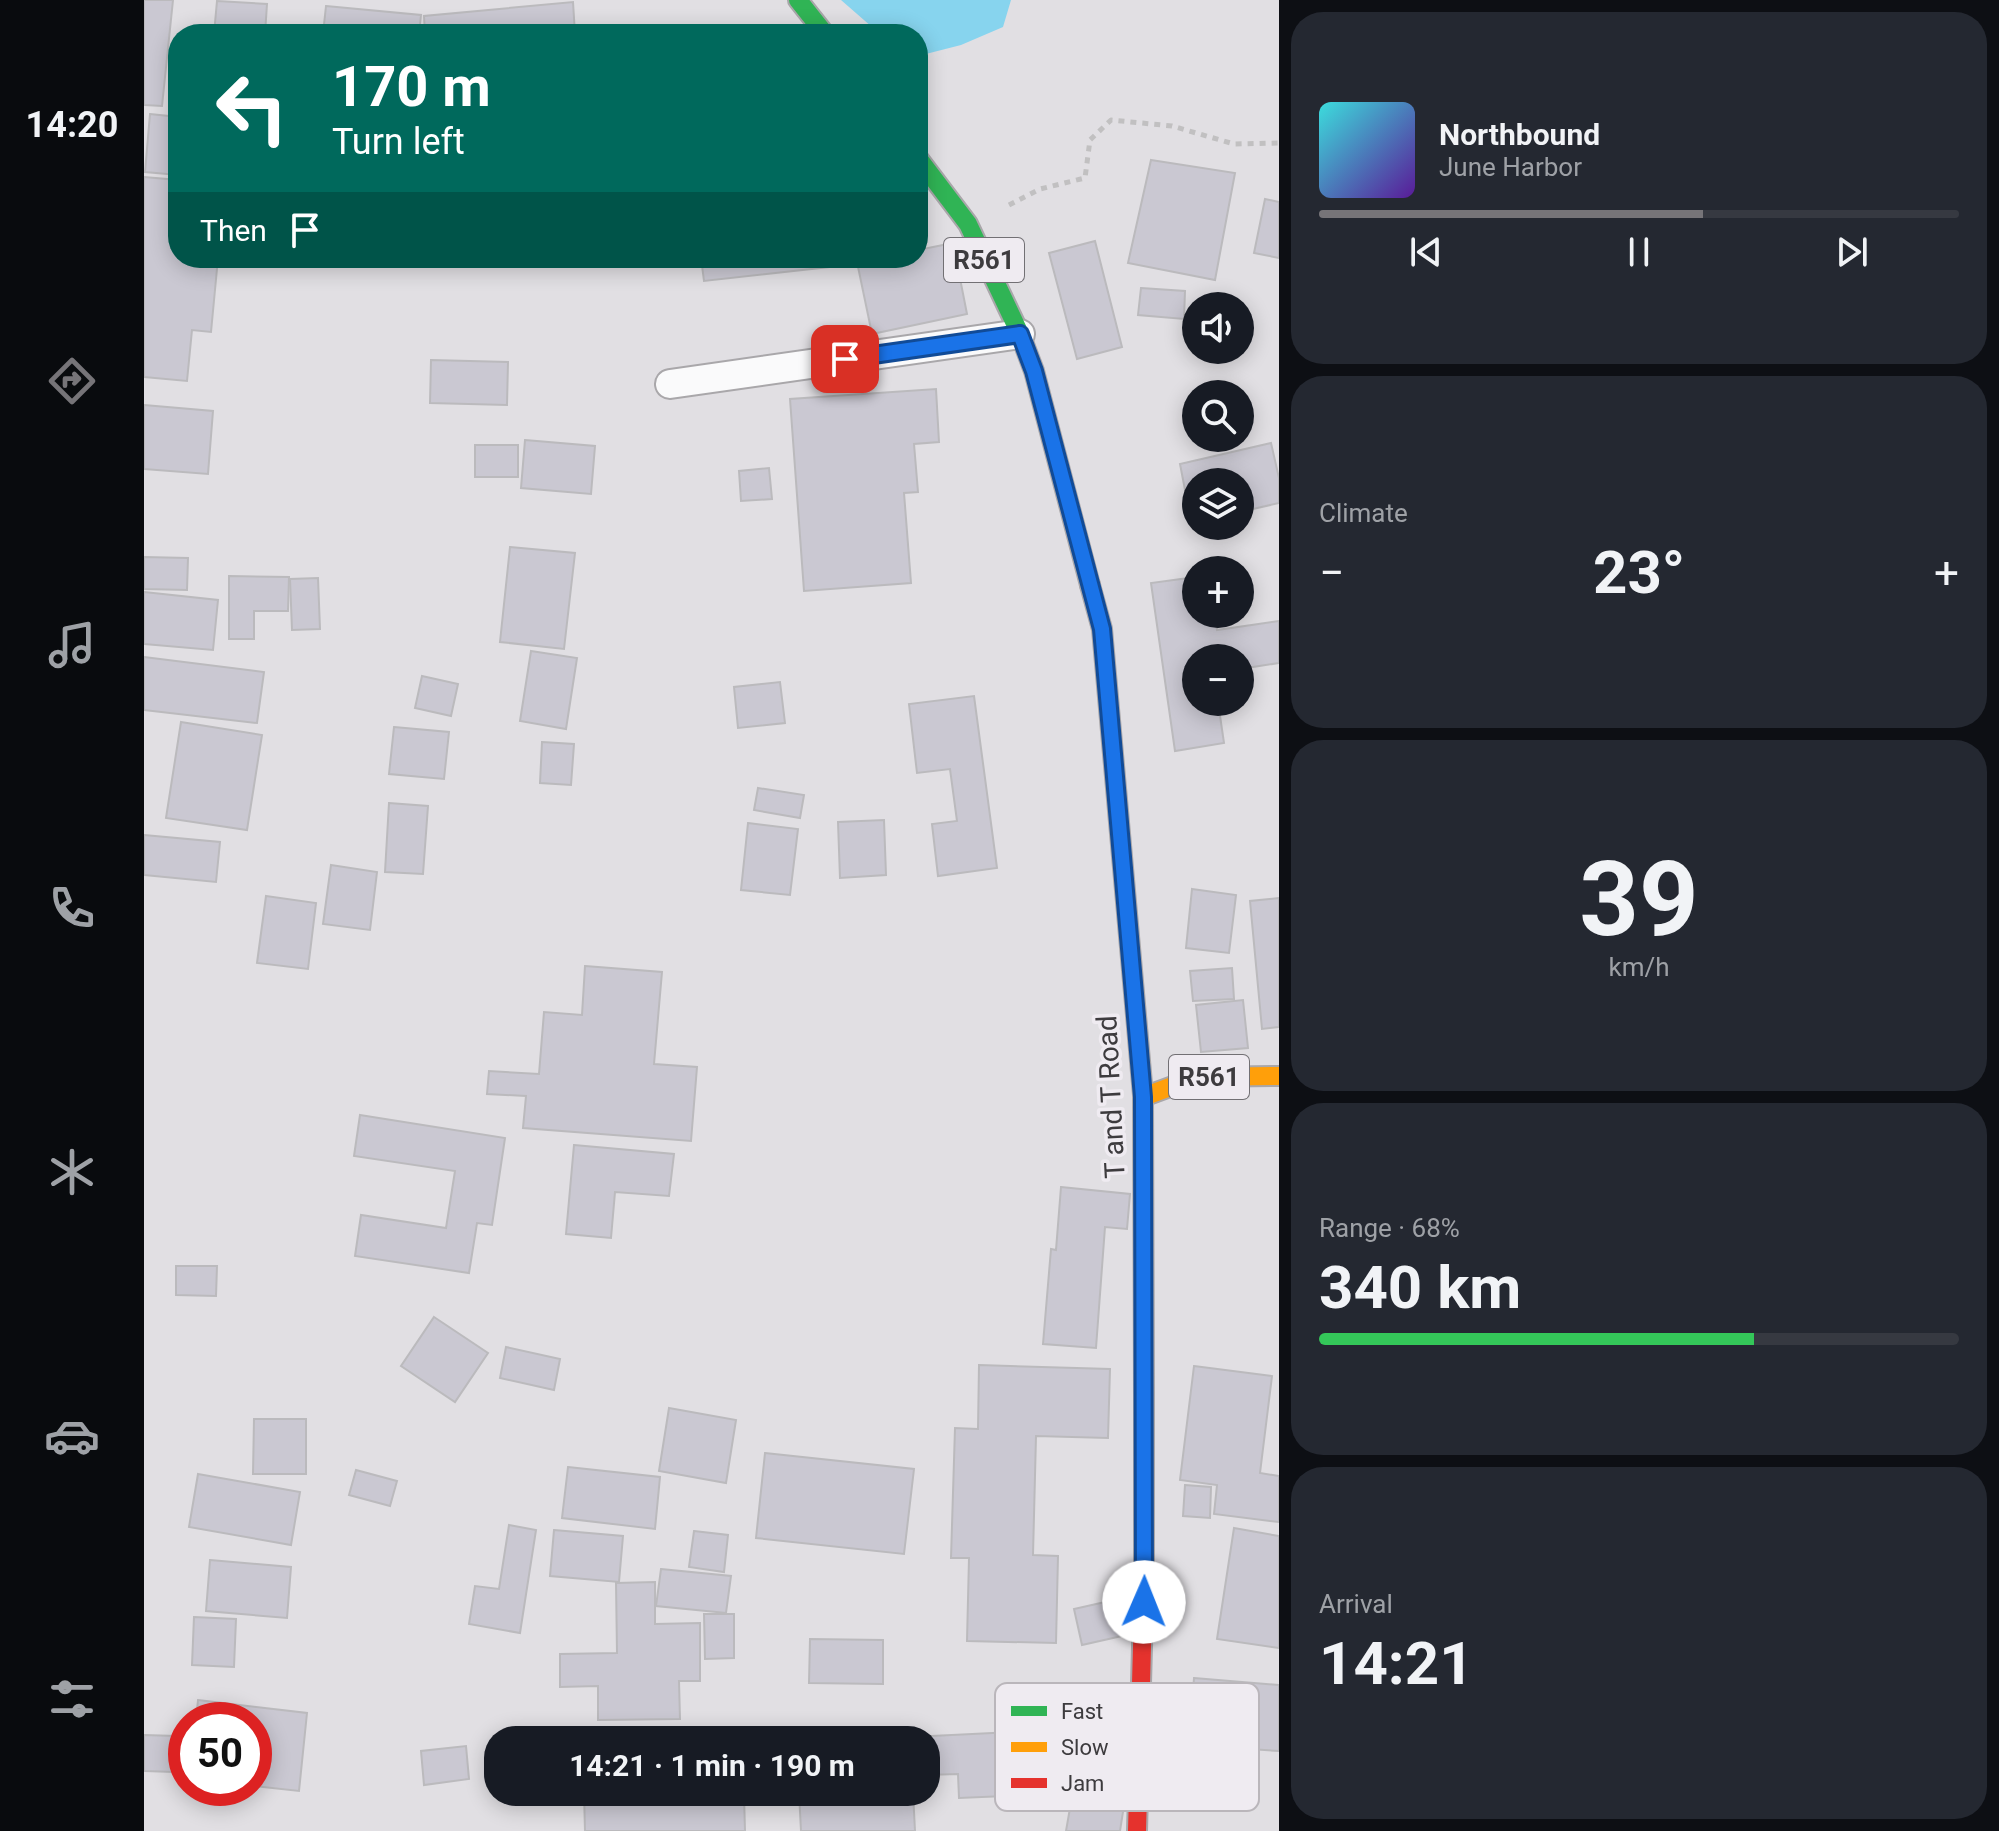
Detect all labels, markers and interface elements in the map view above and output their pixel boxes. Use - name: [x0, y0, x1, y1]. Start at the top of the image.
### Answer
- text: 170 m: [332, 54, 491, 120]
- icon: left: [200, 56, 304, 160]
- text: 14:20: [26, 104, 118, 146]
- text: Northbound: [1439, 117, 1600, 152]
- text: Turn left: [332, 121, 465, 163]
- text: June Harbor: [1439, 152, 1582, 182]
- icon: arrive: [283, 208, 327, 252]
- text: Then: [200, 213, 267, 248]
- icon: previous: [1404, 230, 1448, 274]
- icon: pause: [1617, 230, 1661, 274]
- icon: next: [1830, 230, 1874, 274]
- road number: R561: [944, 238, 1024, 282]
- map controls: [1182, 292, 1254, 716]
- button: sound: [1182, 292, 1254, 364]
- pin: [811, 325, 879, 393]
- icon: arrive: [823, 337, 867, 381]
- icon: directions: [44, 353, 100, 409]
- button: search: [1182, 380, 1254, 452]
- button: layers: [1182, 468, 1254, 540]
- text: Climate: [1319, 498, 1408, 528]
- text: 23°: [1593, 537, 1685, 608]
- text: −: [1319, 547, 1344, 599]
- text: +: [1934, 547, 1959, 599]
- button: +: [1182, 556, 1254, 628]
- icon: music: [44, 617, 100, 673]
- button: −: [1182, 644, 1254, 716]
- text: 39: [1579, 839, 1699, 960]
- icon: phone: [44, 880, 100, 936]
- text: km/h: [1608, 952, 1670, 982]
- street label: T and T Road: [1090, 1015, 1132, 1179]
- road number: R561: [1169, 1055, 1249, 1099]
- icon: climate: [44, 1144, 100, 1200]
- text: Range · 68%: [1319, 1213, 1460, 1243]
- text: 340 km: [1319, 1252, 1521, 1323]
- icon: car: [44, 1408, 100, 1464]
- position arrow: [1102, 1560, 1186, 1644]
- text: Arrival: [1319, 1589, 1393, 1619]
- text: 14:21: [1319, 1628, 1474, 1699]
- icon: filters: [44, 1671, 100, 1727]
- legend: [995, 1683, 1259, 1811]
- text: Fast: [1061, 1699, 1103, 1724]
- speed limit sign: 50: [168, 1702, 272, 1806]
- text: Slow: [1061, 1735, 1109, 1760]
- text: 14:21 · 1 min · 190 m: [569, 1748, 855, 1783]
- text: Jam: [1061, 1771, 1104, 1796]

